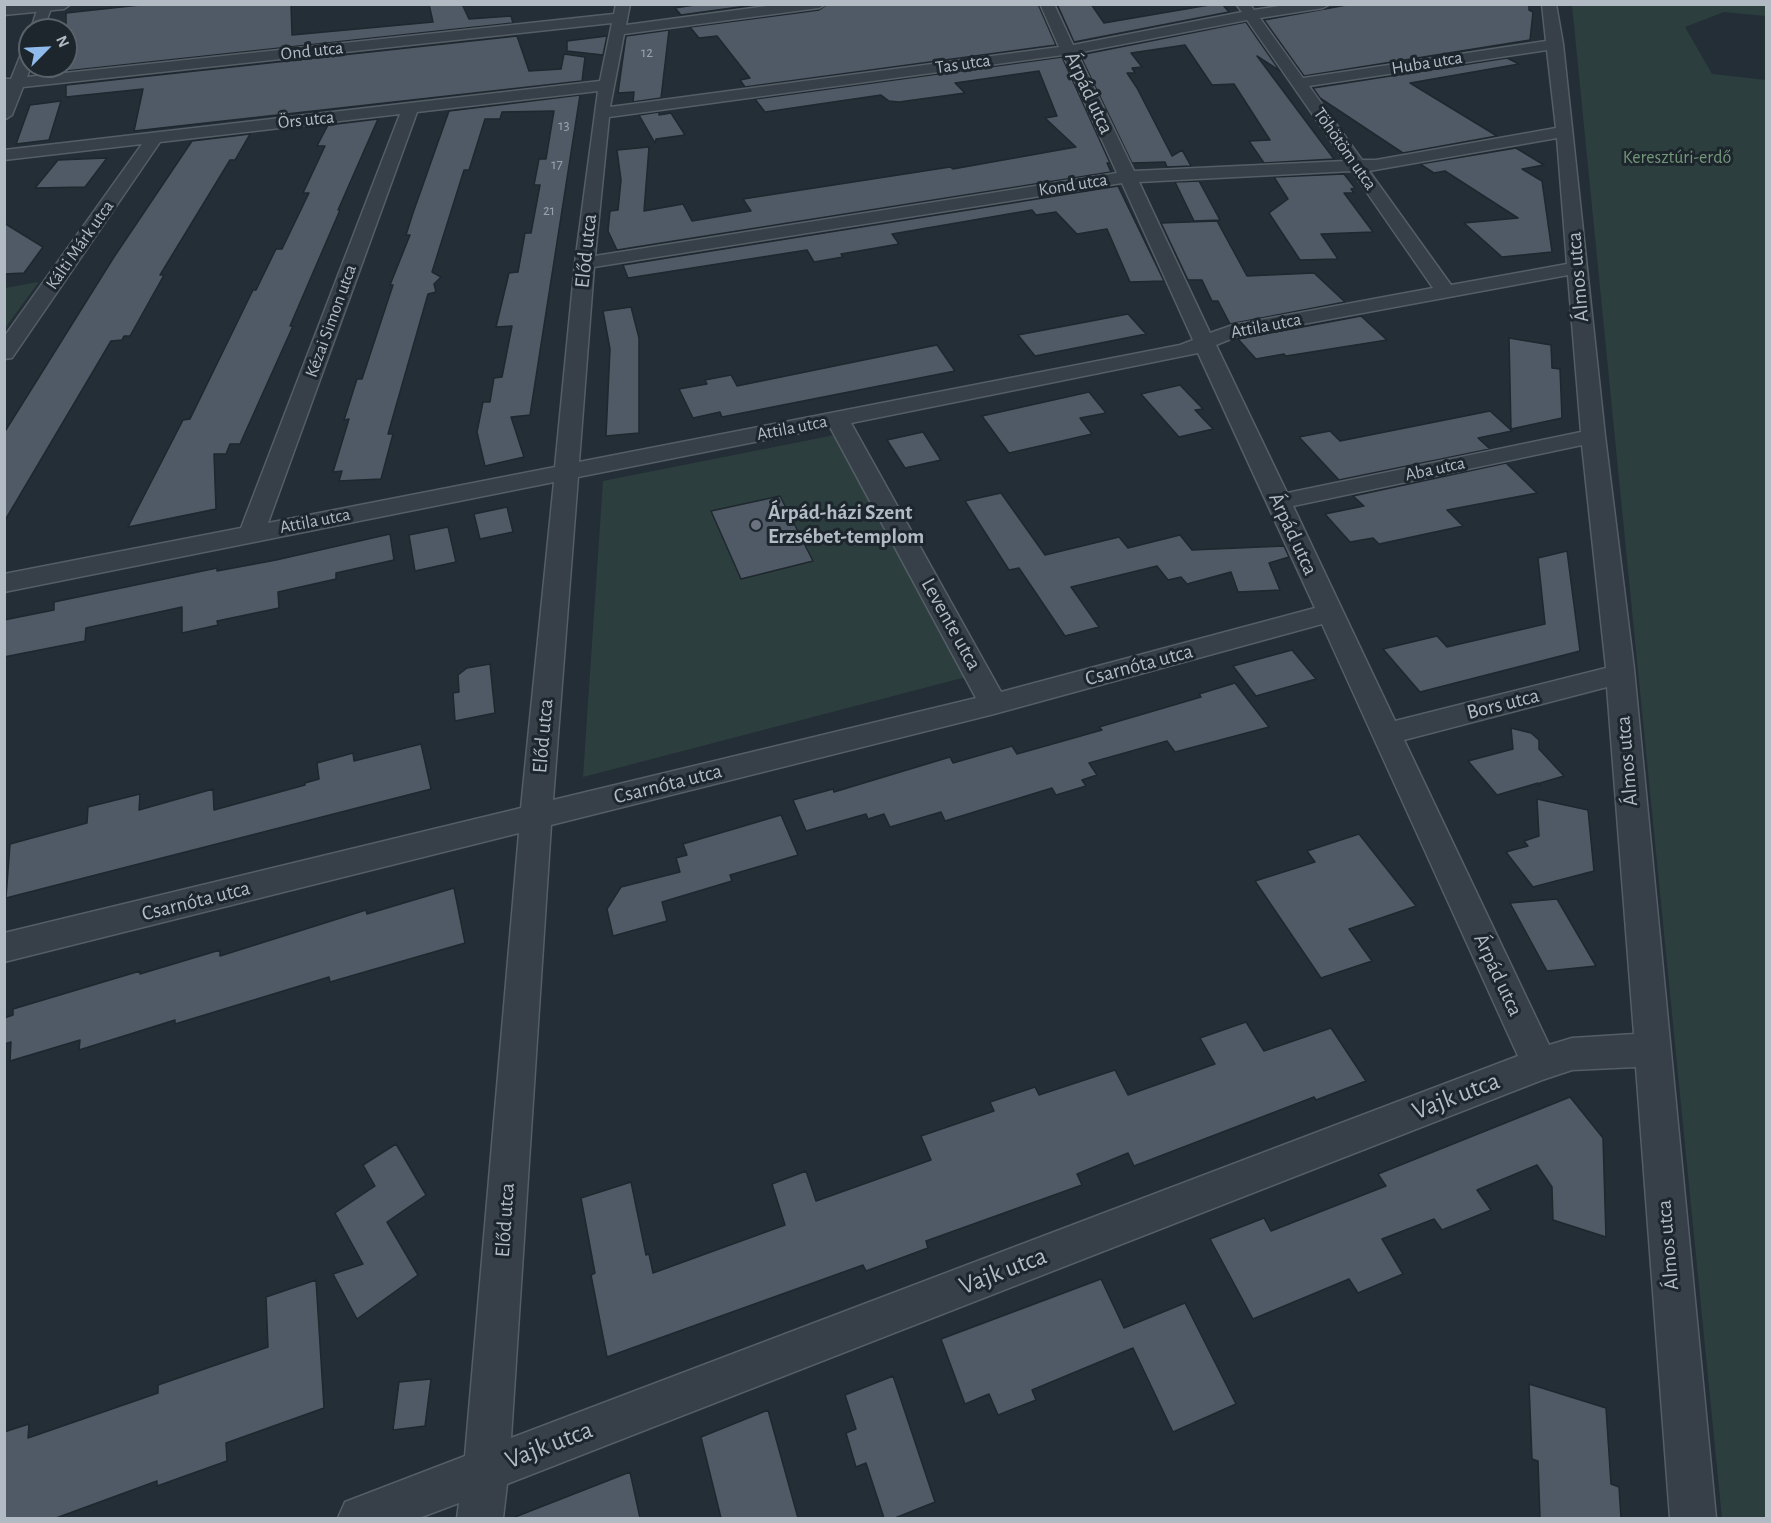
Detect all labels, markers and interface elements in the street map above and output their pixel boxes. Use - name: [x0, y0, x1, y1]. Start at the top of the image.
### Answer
- north arrow: [18, 18, 78, 78]
- text: N: [53, 33, 72, 50]
- street label: Ond utca: [280, 37, 344, 65]
- house number: 12: [641, 43, 653, 61]
- street label: Huba utca: [1390, 47, 1464, 79]
- street label: Árpád utca: [1059, 48, 1119, 138]
- street label: Tas utca: [934, 49, 992, 79]
- street label: Töhötöm utca: [1309, 104, 1381, 194]
- street label: Örs utca: [277, 106, 335, 134]
- house number: 13: [558, 116, 570, 134]
- park label: Keresztúri-erdő: [1623, 147, 1731, 169]
- house number: 17: [551, 155, 563, 173]
- street label: Kond utca: [1037, 169, 1109, 201]
- street label: Kálti Márk utca: [41, 196, 119, 294]
- house number: 21: [543, 201, 555, 219]
- street label: Előd utca: [570, 213, 602, 289]
- street label: Álmos utca: [1562, 231, 1594, 323]
- street label: Kézai Simon utca: [301, 262, 361, 380]
- street label: Attila utca: [1229, 309, 1303, 343]
- street label: Attila utca: [755, 411, 829, 445]
- street label: Aba utca: [1403, 452, 1467, 486]
- street label: Árpád utca: [1263, 489, 1323, 579]
- place label: Árpád-házi Szent Erzsébet-templom: [768, 500, 924, 550]
- street label: Attila utca: [278, 504, 352, 538]
- marker: Árpád-házi Szent Erzsébet-templom: [749, 518, 763, 532]
- street label: Levente utca: [915, 574, 987, 674]
- street label: Csarnóta utca: [1082, 639, 1196, 691]
- street label: Bors utca: [1464, 683, 1542, 725]
- street label: Előd utca: [527, 698, 559, 774]
- street label: Álmos utca: [1611, 715, 1643, 807]
- street label: Csarnóta utca: [611, 758, 725, 810]
- street label: Csarnóta utca: [139, 875, 253, 927]
- street label: Árpád utca: [1468, 930, 1528, 1020]
- street label: Vajk utca: [1408, 1065, 1504, 1127]
- street label: Előd utca: [490, 1182, 520, 1258]
- street label: Álmos utca: [1652, 1199, 1684, 1291]
- street label: Vajk utca: [955, 1240, 1051, 1302]
- street label: Vajk utca: [501, 1414, 597, 1476]

